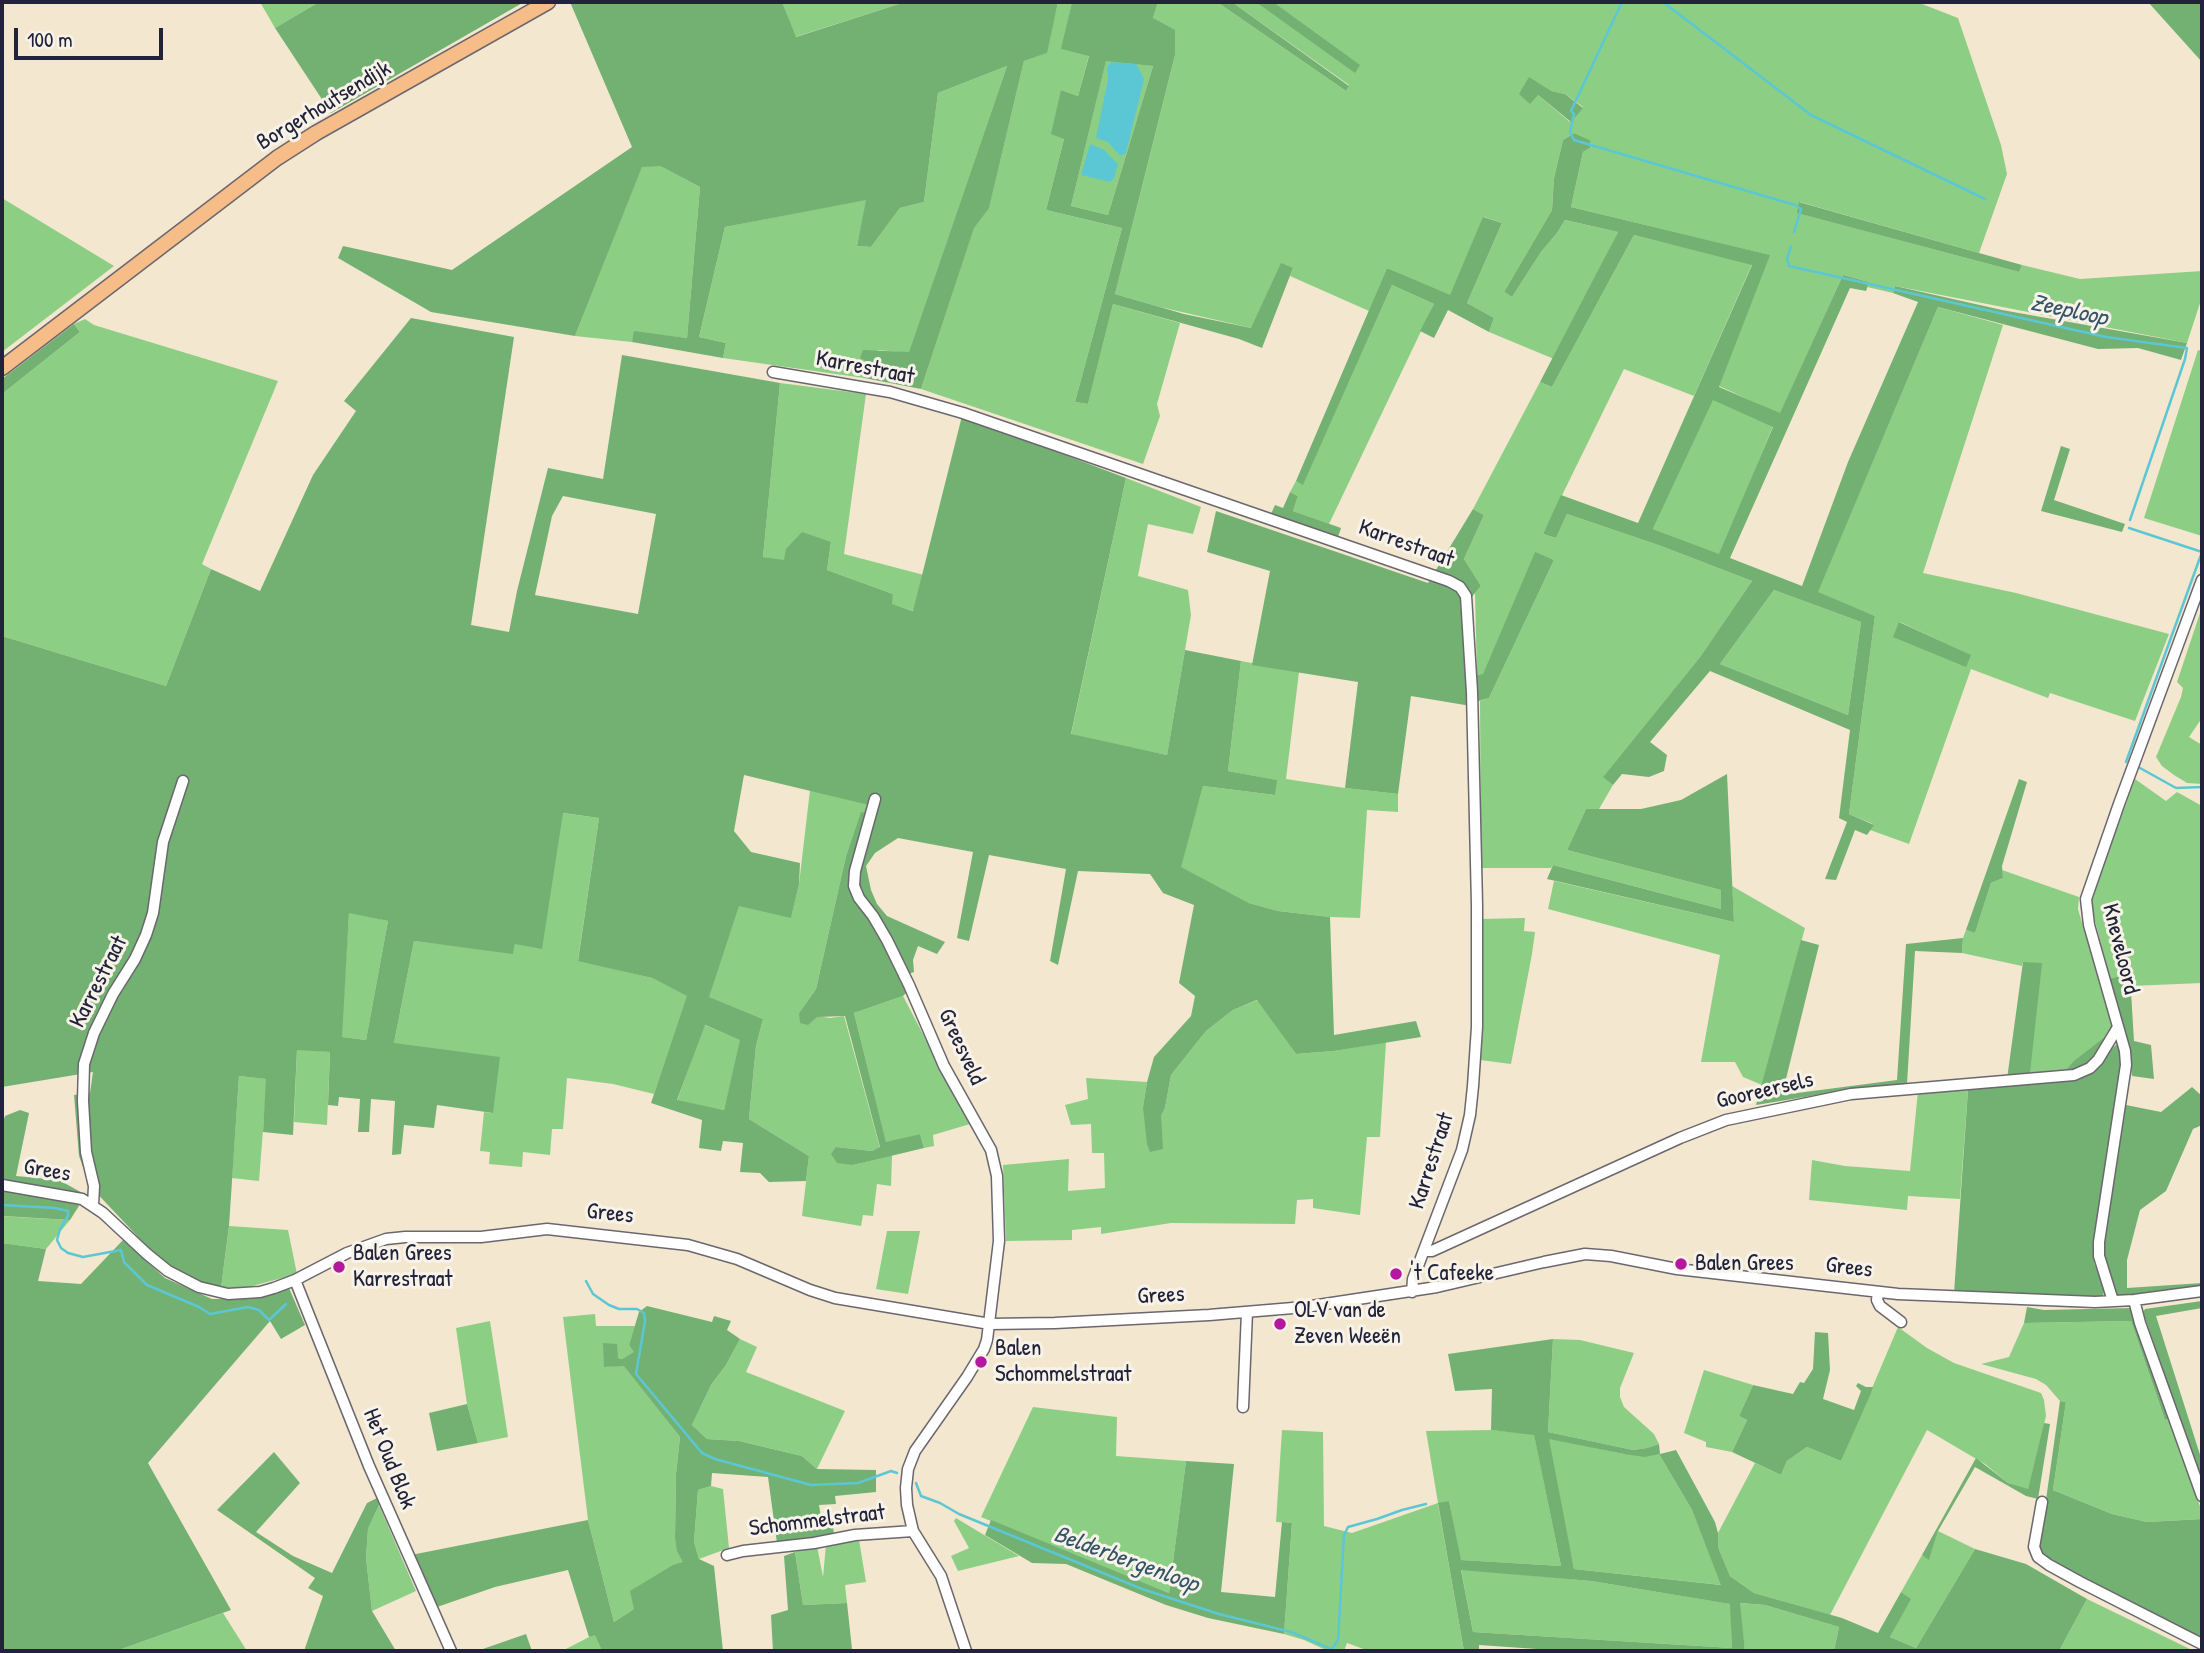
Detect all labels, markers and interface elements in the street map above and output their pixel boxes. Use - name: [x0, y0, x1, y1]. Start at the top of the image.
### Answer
- scale bar: [18, 14, 166, 58]
- text: 100 m: [27, 25, 73, 54]
- street label: Borgerhoutsendijk: [252, 55, 396, 157]
- water label: Zeeploop: [2028, 289, 2110, 333]
- street label: Karrestraat: [814, 345, 916, 391]
- street label: Karrestraat: [1355, 514, 1457, 574]
- street label: Kneveloord: [2095, 901, 2145, 997]
- street label: Karrestraat: [64, 931, 134, 1033]
- street label: Greesveld: [931, 1005, 991, 1089]
- street label: Gooreersels: [1714, 1066, 1816, 1116]
- street label: Karrestraat: [1404, 1109, 1460, 1213]
- street label: Grees: [21, 1153, 73, 1189]
- street label: Grees: [585, 1198, 635, 1230]
- place label: Balen Grees Karrestraat: [353, 1240, 452, 1294]
- place label: Balen Grees: [1695, 1250, 1794, 1278]
- street label: Grees: [1824, 1251, 1874, 1285]
- marker: Balen Grees: [1673, 1256, 1689, 1272]
- marker: Balen Grees Karrestraat: [331, 1259, 347, 1275]
- place label: 't Cafeeke: [1410, 1260, 1494, 1288]
- marker: 't Cafeeke: [1388, 1266, 1404, 1282]
- street label: Grees: [1137, 1281, 1185, 1311]
- place label: OLV van de Zeven Weeën: [1294, 1297, 1401, 1351]
- marker: OLV van de Zeven Weeën: [1272, 1316, 1288, 1332]
- place label: Balen Schommelstraat: [995, 1335, 1132, 1389]
- marker: Balen Schommelstraat: [973, 1354, 989, 1370]
- street label: Het Oud Blok: [356, 1405, 422, 1513]
- street label: Schommelstraat: [748, 1499, 886, 1543]
- water label: Belderbergenloop: [1050, 1520, 1202, 1600]

